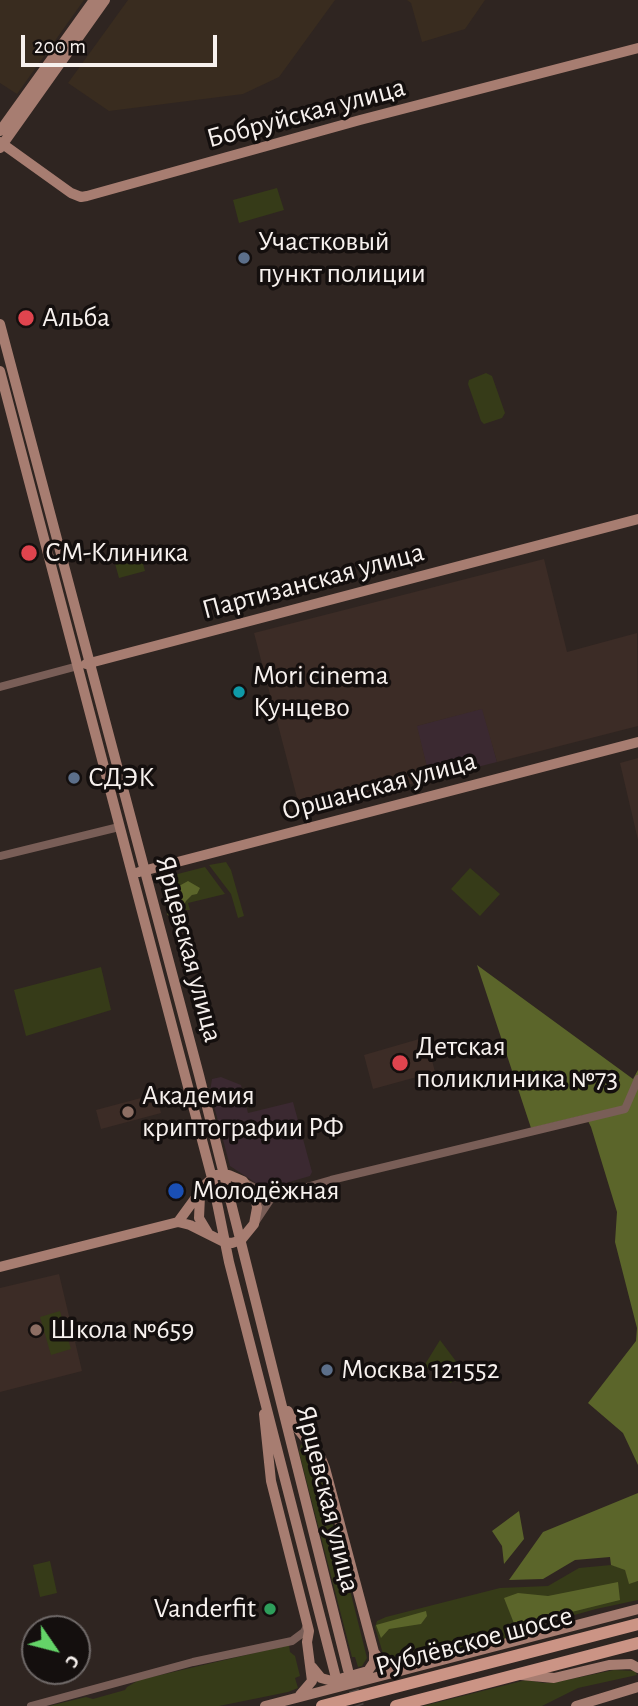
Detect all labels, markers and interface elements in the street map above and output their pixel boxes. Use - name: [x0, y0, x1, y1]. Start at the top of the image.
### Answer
- scale bar: [24, 21, 220, 65]
- text: 200 m: [34, 36, 86, 57]
- street label: Бобруйская улица: [203, 70, 409, 156]
- place label: Участковый пункт полиции: [258, 225, 426, 291]
- marker: Участковый пункт полиции: [236, 250, 252, 266]
- place label: Альба: [42, 301, 110, 335]
- marker: Альба: [16, 308, 36, 328]
- street label: Партизанская улица: [198, 535, 428, 627]
- place label: СМ-Клиника: [45, 536, 189, 570]
- marker: СМ-Клиника: [19, 543, 39, 563]
- place label: Mori cinema Кунцево: [253, 659, 389, 725]
- marker: Mori cinema Кунцево: [231, 684, 247, 700]
- street label: Оршанская улица: [278, 744, 480, 828]
- place label: СДЭК: [88, 761, 154, 795]
- marker: СДЭК: [66, 770, 82, 786]
- street label: Ярцевская улица: [148, 852, 230, 1046]
- place label: Детская поликлиника №73: [416, 1030, 618, 1096]
- marker: Детская поликлиника №73: [390, 1053, 410, 1073]
- place label: Академия криптографии РФ: [142, 1079, 344, 1145]
- marker: Академия криптографии РФ: [120, 1104, 136, 1120]
- place label: Молодёжная: [192, 1174, 340, 1208]
- marker: Молодёжная: [166, 1181, 186, 1201]
- place label: Школа №659: [50, 1313, 194, 1347]
- marker: Школа №659: [28, 1322, 44, 1338]
- place label: Москва 121552: [341, 1353, 499, 1387]
- marker: Москва 121552: [319, 1362, 335, 1378]
- street label: Ярцевская улица: [289, 1402, 367, 1596]
- place label: Vanderfit: [154, 1592, 256, 1626]
- street label: Рублёвское шоссе: [372, 1599, 576, 1683]
- marker: Vanderfit: [262, 1601, 278, 1617]
- north arrow: [21, 1615, 91, 1685]
- text: С: [61, 1651, 83, 1671]

